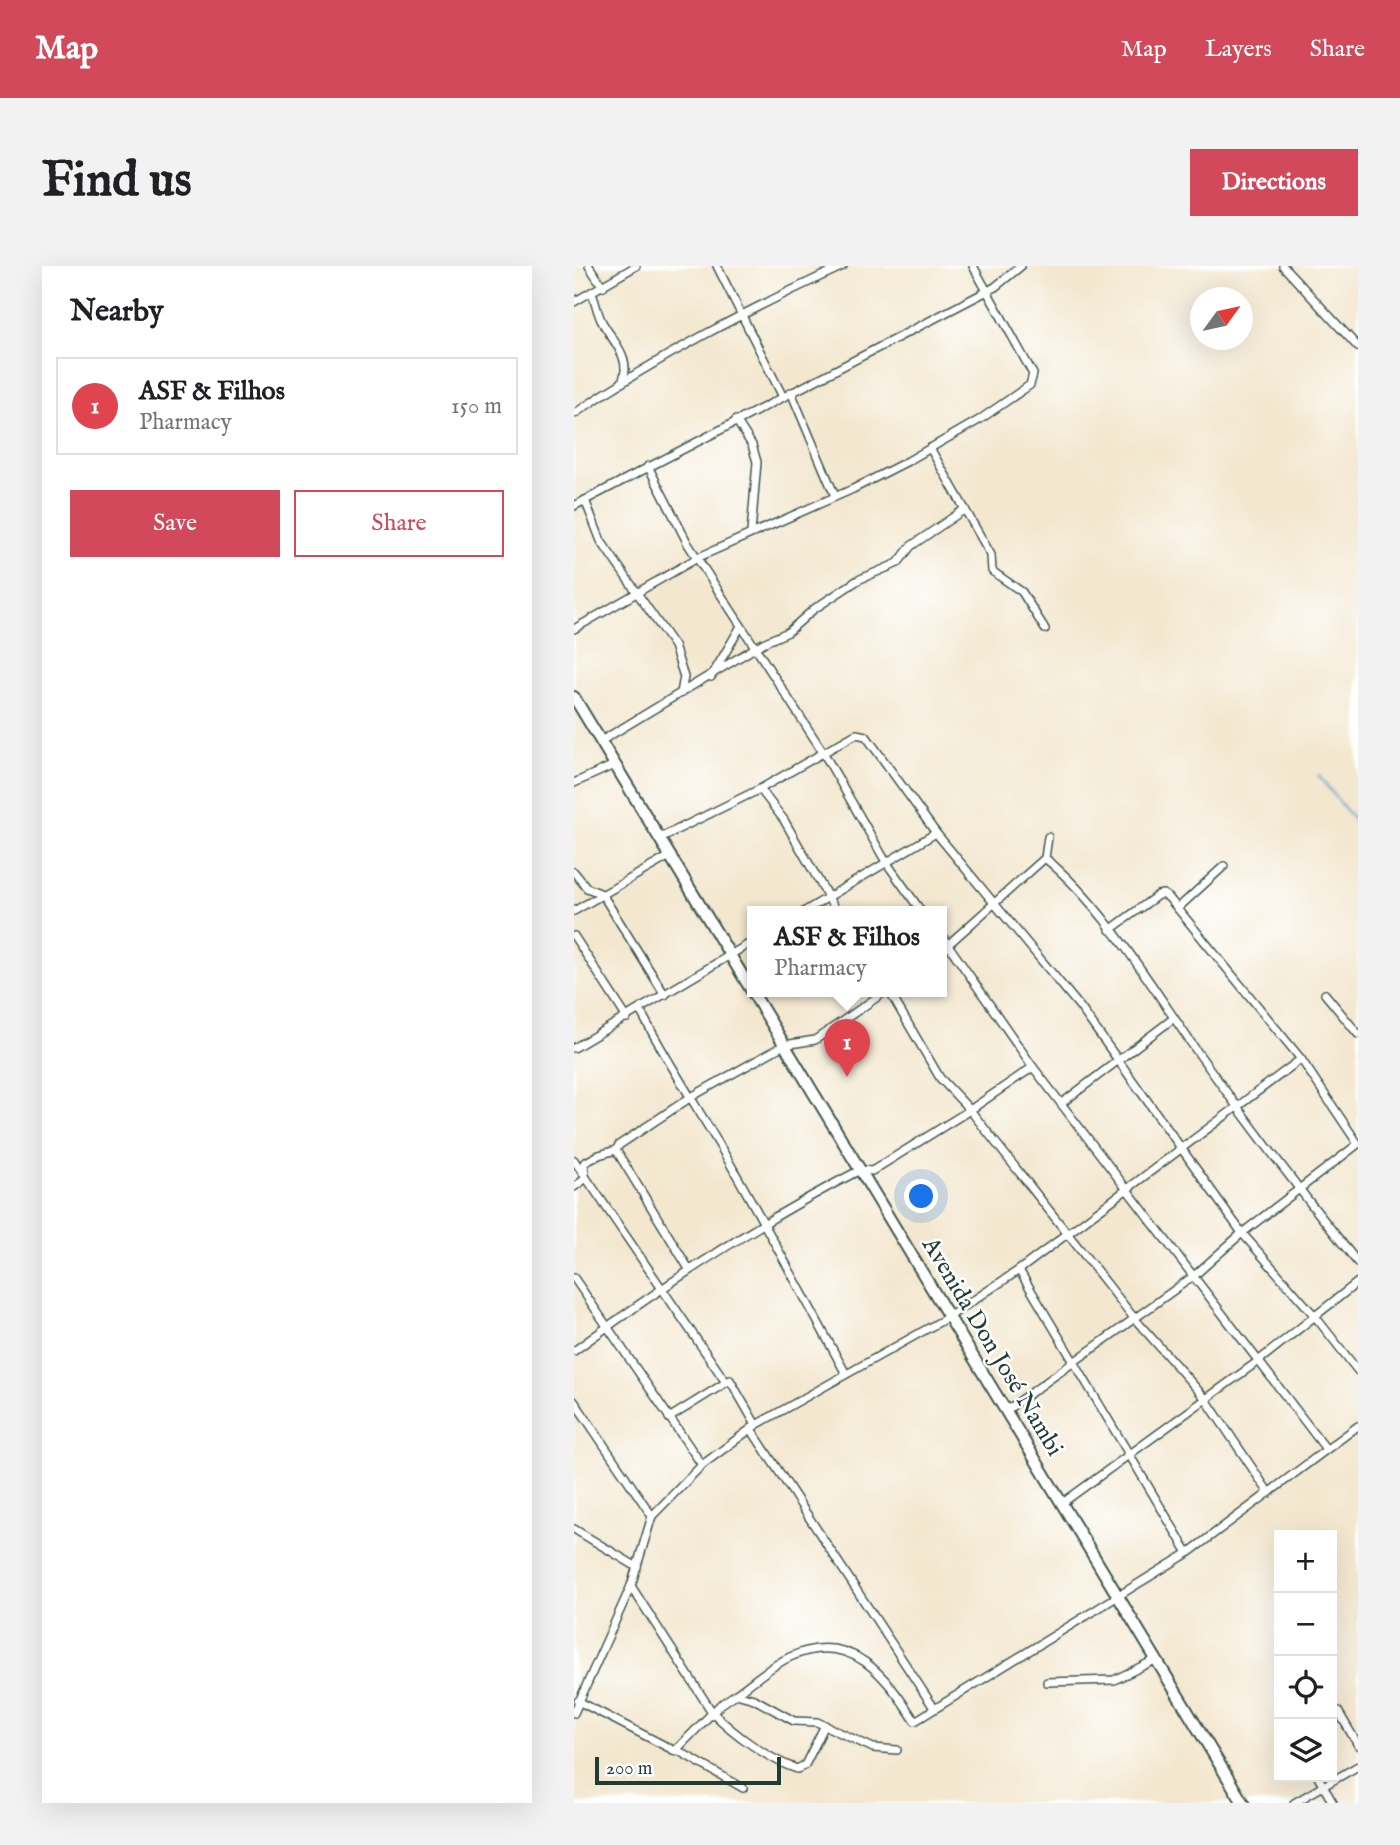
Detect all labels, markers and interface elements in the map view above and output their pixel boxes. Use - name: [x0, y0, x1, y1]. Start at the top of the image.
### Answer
- text: Map: [35, 28, 98, 70]
- text: Map: [1121, 34, 1167, 65]
- text: Layers: [1205, 34, 1272, 65]
- text: Share: [1310, 34, 1365, 65]
- button: Directions: [1190, 149, 1358, 216]
- text: Find us: [42, 151, 192, 213]
- north arrow: [1190, 287, 1253, 350]
- text: Nearby: [70, 293, 163, 331]
- text: ASF & Filhos: [139, 375, 285, 408]
- text: 1: [91, 392, 99, 421]
- text: 150 m: [451, 392, 502, 421]
- text: Pharmacy: [139, 408, 232, 437]
- button: Save: [70, 490, 280, 557]
- button: Share: [294, 490, 504, 557]
- popup: [747, 906, 947, 997]
- text: ASF & Filhos: [774, 921, 920, 954]
- text: Pharmacy: [774, 954, 867, 983]
- pin: 1: [824, 1019, 870, 1077]
- your location: [904, 1179, 938, 1213]
- street label: Avenida Don José Nambi: [914, 1231, 1070, 1462]
- map controls: [1274, 1530, 1337, 1782]
- button: +: [1274, 1530, 1337, 1593]
- button: −: [1274, 1593, 1337, 1656]
- button: locate: [1274, 1656, 1337, 1719]
- button: layers: [1274, 1719, 1337, 1782]
- scale bar: [595, 1754, 780, 1786]
- text: 200 m: [606, 1757, 652, 1781]

